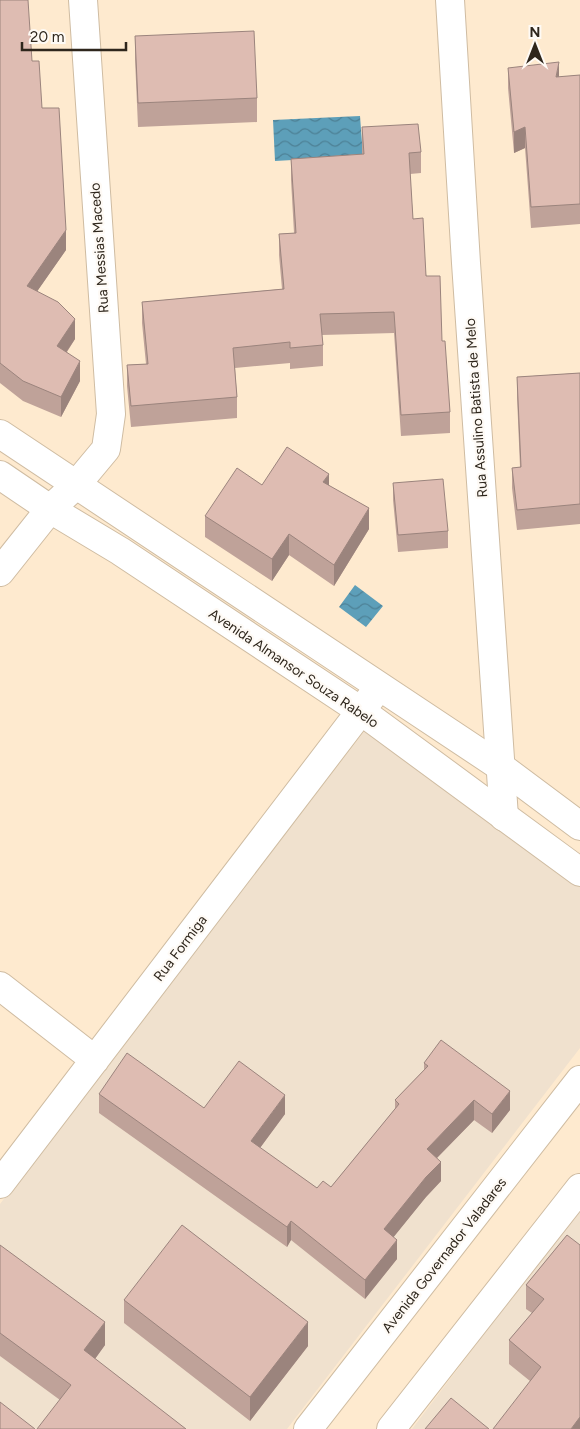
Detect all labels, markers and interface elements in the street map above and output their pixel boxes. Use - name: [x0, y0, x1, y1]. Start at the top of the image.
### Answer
- scale bar: [22, 20, 126, 52]
- north arrow: [510, 20, 560, 70]
- text: N: [530, 24, 540, 41]
- text: 20 m: [30, 28, 64, 46]
- street label: Rua Messias Macedo: [86, 182, 113, 314]
- street label: Rua Assulino Batista de Melo: [462, 318, 491, 498]
- street label: Avenida Almansor Souza Rabelo: [206, 605, 382, 732]
- street label: Rua Formiga: [150, 912, 211, 985]
- street label: Avenida Governador Valadares: [379, 1174, 510, 1336]

